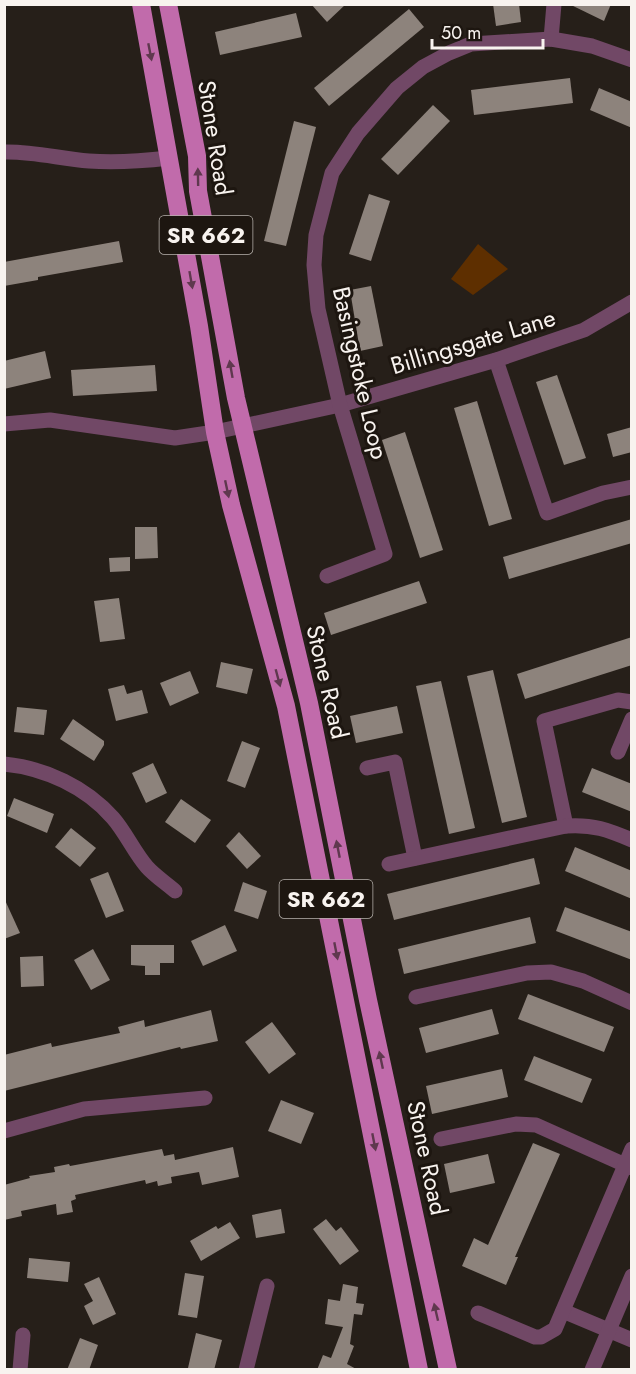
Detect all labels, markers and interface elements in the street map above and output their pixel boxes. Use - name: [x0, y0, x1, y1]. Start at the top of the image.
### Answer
- scale bar: [432, 12, 543, 50]
- text: 50 m: [441, 20, 481, 46]
- one-way arrow: [145, 42, 154, 61]
- street label: Stone Road: [189, 78, 242, 198]
- one-way arrow: [193, 168, 203, 187]
- road number: SR 662: [160, 216, 252, 254]
- one-way arrow: [187, 271, 196, 290]
- street label: Basingstoke Loop: [324, 283, 397, 463]
- street label: Billingsgate Lane: [386, 300, 560, 383]
- one-way arrow: [226, 359, 235, 378]
- one-way arrow: [223, 480, 233, 499]
- street label: Stone Road: [297, 621, 358, 742]
- one-way arrow: [274, 669, 283, 687]
- one-way arrow: [333, 839, 342, 858]
- road number: SR 662: [280, 880, 372, 918]
- one-way arrow: [332, 941, 341, 960]
- one-way arrow: [376, 1051, 385, 1070]
- street label: Stone Road: [398, 1098, 457, 1218]
- one-way arrow: [370, 1133, 379, 1152]
- one-way arrow: [431, 1303, 440, 1322]

